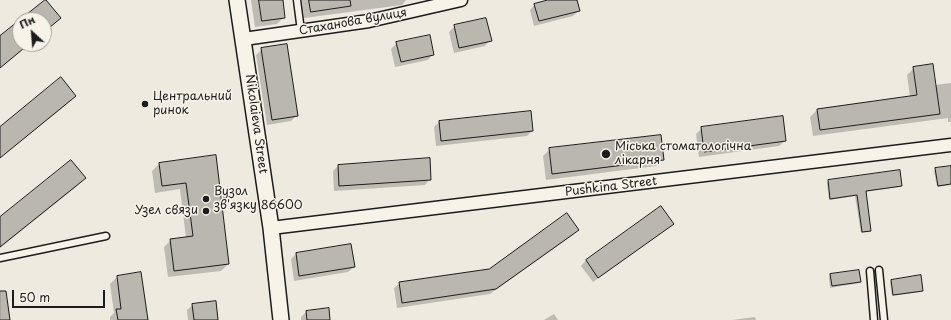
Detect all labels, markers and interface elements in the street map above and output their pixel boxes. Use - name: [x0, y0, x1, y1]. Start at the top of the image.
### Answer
- street label: Стаханова вулиця: [298, 5, 408, 39]
- text: Пн: [16, 11, 38, 33]
- north arrow: [12, 12, 52, 52]
- street label: Nikolaieva Street: [242, 73, 270, 175]
- place label: Центральний ринок: [153, 90, 232, 118]
- marker: Центральний ринок: [140, 99, 150, 109]
- place label: Міська стоматологічна лікарня: [615, 140, 751, 168]
- marker: Міська стоматологічна лікарня: [600, 148, 612, 160]
- street label: Pushkina Street: [564, 174, 658, 200]
- place label: Вузол зв'язку 86600: [214, 185, 303, 213]
- marker: Вузол зв'язку 86600: [201, 194, 211, 204]
- place label: Узел связи: [135, 204, 198, 218]
- marker: Узел связи: [201, 206, 211, 216]
- scale bar: [14, 282, 107, 308]
- text: 50 m: [19, 288, 50, 306]

